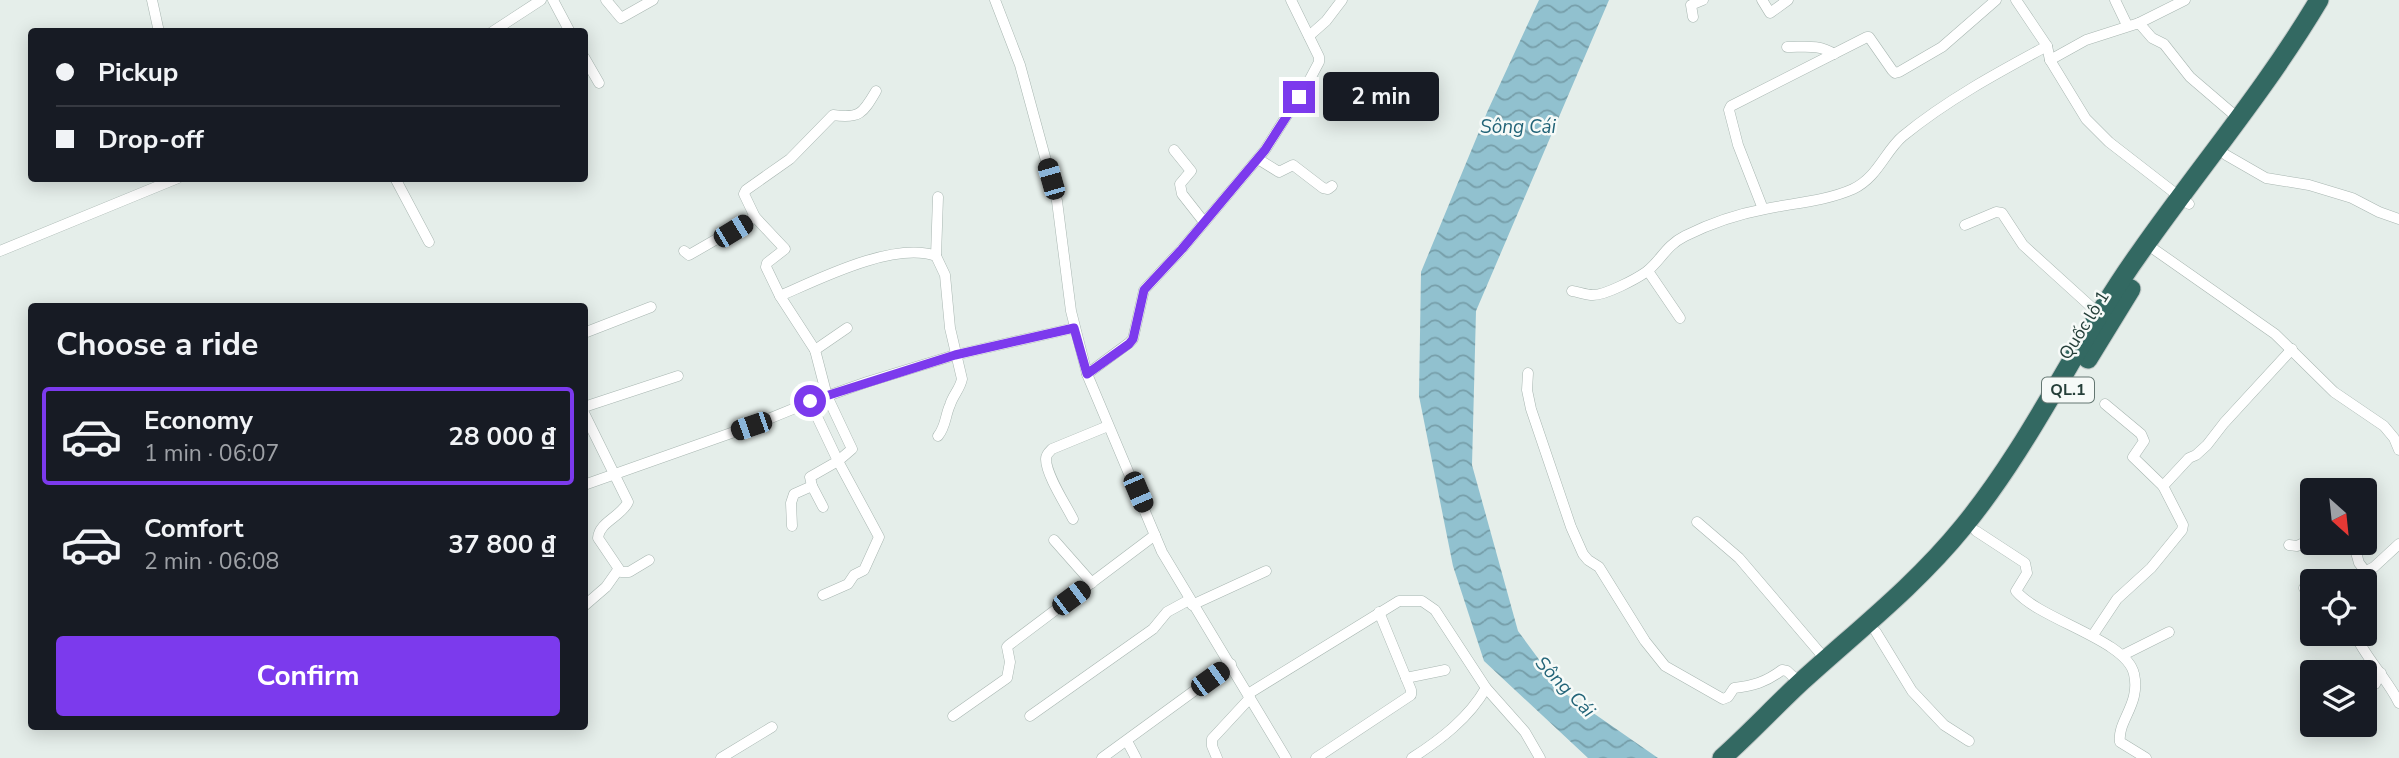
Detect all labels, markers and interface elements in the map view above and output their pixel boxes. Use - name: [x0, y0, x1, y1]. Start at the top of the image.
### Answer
- text: Pickup: [98, 55, 178, 90]
- callout: 2 min: [1324, 72, 1439, 122]
- route end: [1283, 81, 1315, 113]
- text: 2 min: [1351, 81, 1411, 112]
- water label: Sông Cái: [1480, 114, 1557, 140]
- text: Drop-off: [98, 122, 204, 157]
- car: [1036, 156, 1067, 202]
- car: [710, 211, 757, 251]
- street label: Quốc lộ 1: [2053, 286, 2115, 364]
- text: Choose a ride: [56, 323, 258, 366]
- road number: QL.1: [2042, 378, 2094, 402]
- route start: [794, 385, 826, 417]
- text: Economy: [144, 403, 253, 438]
- icon: car: [60, 405, 123, 468]
- car: [728, 409, 775, 443]
- text: 28 000 ₫: [448, 419, 556, 454]
- text: 1 min · 06:07: [144, 438, 279, 469]
- car: [1121, 469, 1156, 515]
- north arrow: [2300, 478, 2376, 555]
- map controls: [2300, 478, 2377, 737]
- text: Comfort: [144, 511, 244, 546]
- icon: car: [60, 513, 123, 576]
- text: 37 800 ₫: [448, 527, 556, 562]
- text: 2 min · 06:08: [144, 546, 279, 577]
- button: locate: [2300, 569, 2377, 646]
- car: [1048, 577, 1095, 619]
- button: Confirm: [56, 636, 560, 716]
- water label: Sông Cái: [1529, 651, 1601, 724]
- car: [1187, 658, 1234, 700]
- button: layers: [2300, 660, 2377, 737]

